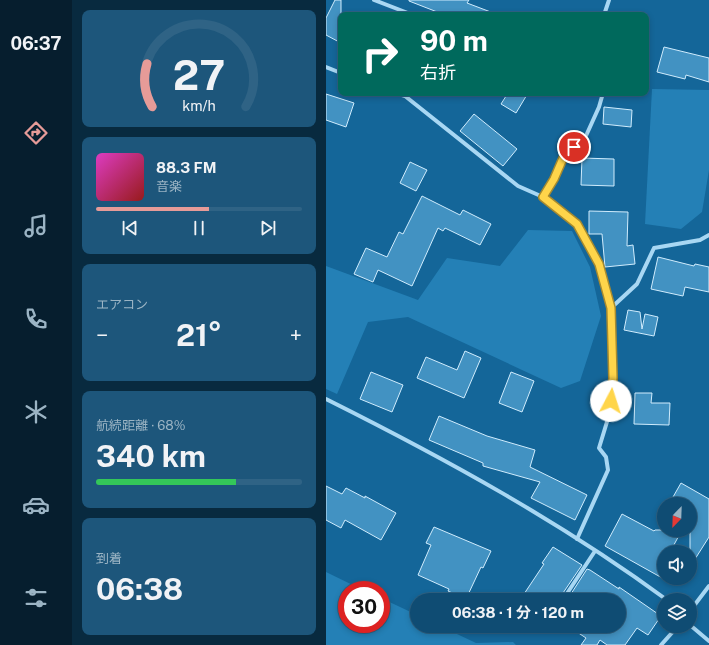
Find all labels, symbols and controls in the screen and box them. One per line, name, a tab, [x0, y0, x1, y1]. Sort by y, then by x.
text: 90 m	[420, 24, 488, 57]
icon: right	[354, 28, 406, 80]
text: 06:37	[10, 33, 62, 54]
text: 27	[173, 49, 225, 98]
text: 右折	[420, 62, 456, 83]
text: km/h	[182, 96, 216, 113]
icon: directions	[22, 119, 50, 147]
pin	[557, 130, 591, 164]
icon: arrive	[563, 136, 585, 158]
text: 88.3 FM	[156, 159, 216, 176]
text: 音楽	[156, 179, 182, 194]
icon: music	[22, 212, 50, 240]
icon: previous	[119, 217, 141, 239]
icon: pause	[188, 217, 210, 239]
icon: next	[257, 217, 279, 239]
text: エアコン	[96, 297, 148, 312]
icon: phone	[22, 305, 50, 333]
text: 21°	[176, 317, 222, 353]
text: −	[96, 322, 108, 348]
text: +	[290, 322, 302, 348]
position arrow	[590, 380, 632, 422]
icon: climate	[22, 398, 50, 426]
text: 航続距離 · 68%	[96, 418, 185, 433]
text: 340 km	[96, 438, 206, 474]
icon: car	[22, 491, 50, 519]
north arrow	[657, 497, 697, 537]
map controls	[657, 497, 697, 633]
button: sound	[657, 545, 697, 585]
text: 到着	[96, 551, 122, 566]
text: 06:38	[96, 571, 183, 607]
speed limit sign: 30	[338, 581, 390, 633]
icon: filters	[22, 584, 50, 612]
button: layers	[657, 593, 697, 633]
text: 06:38 · 1 分 · 120 m	[452, 604, 584, 621]

